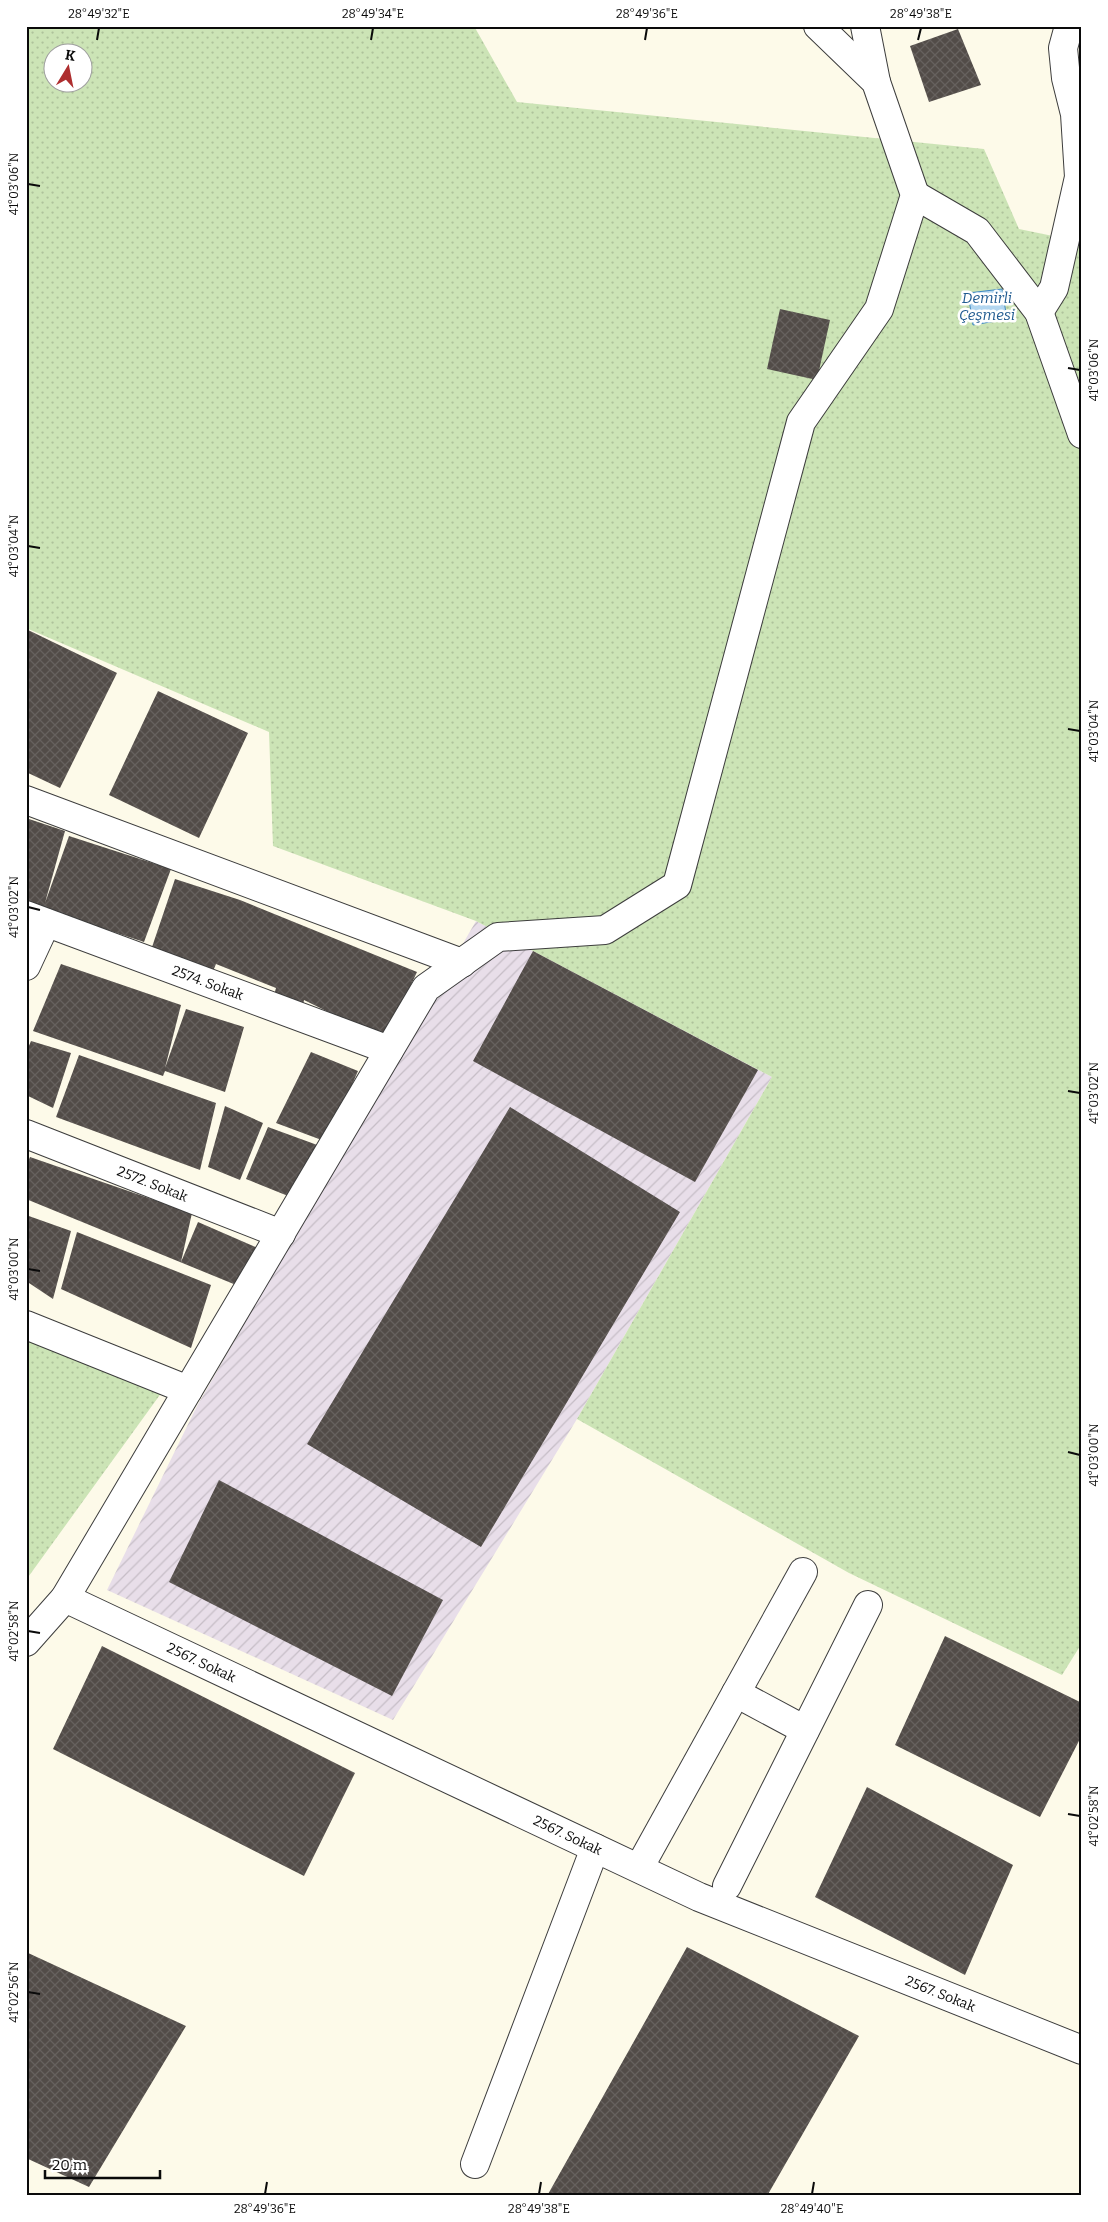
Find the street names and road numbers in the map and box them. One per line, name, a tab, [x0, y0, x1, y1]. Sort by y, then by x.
street label: 2574. Sokak	[170, 962, 246, 1004]
street label: 2572. Sokak	[115, 1162, 190, 1205]
street label: 2567. Sokak	[164, 1639, 239, 1686]
street label: 2567. Sokak	[531, 1812, 605, 1859]
street label: 2567. Sokak	[903, 1972, 978, 2015]

